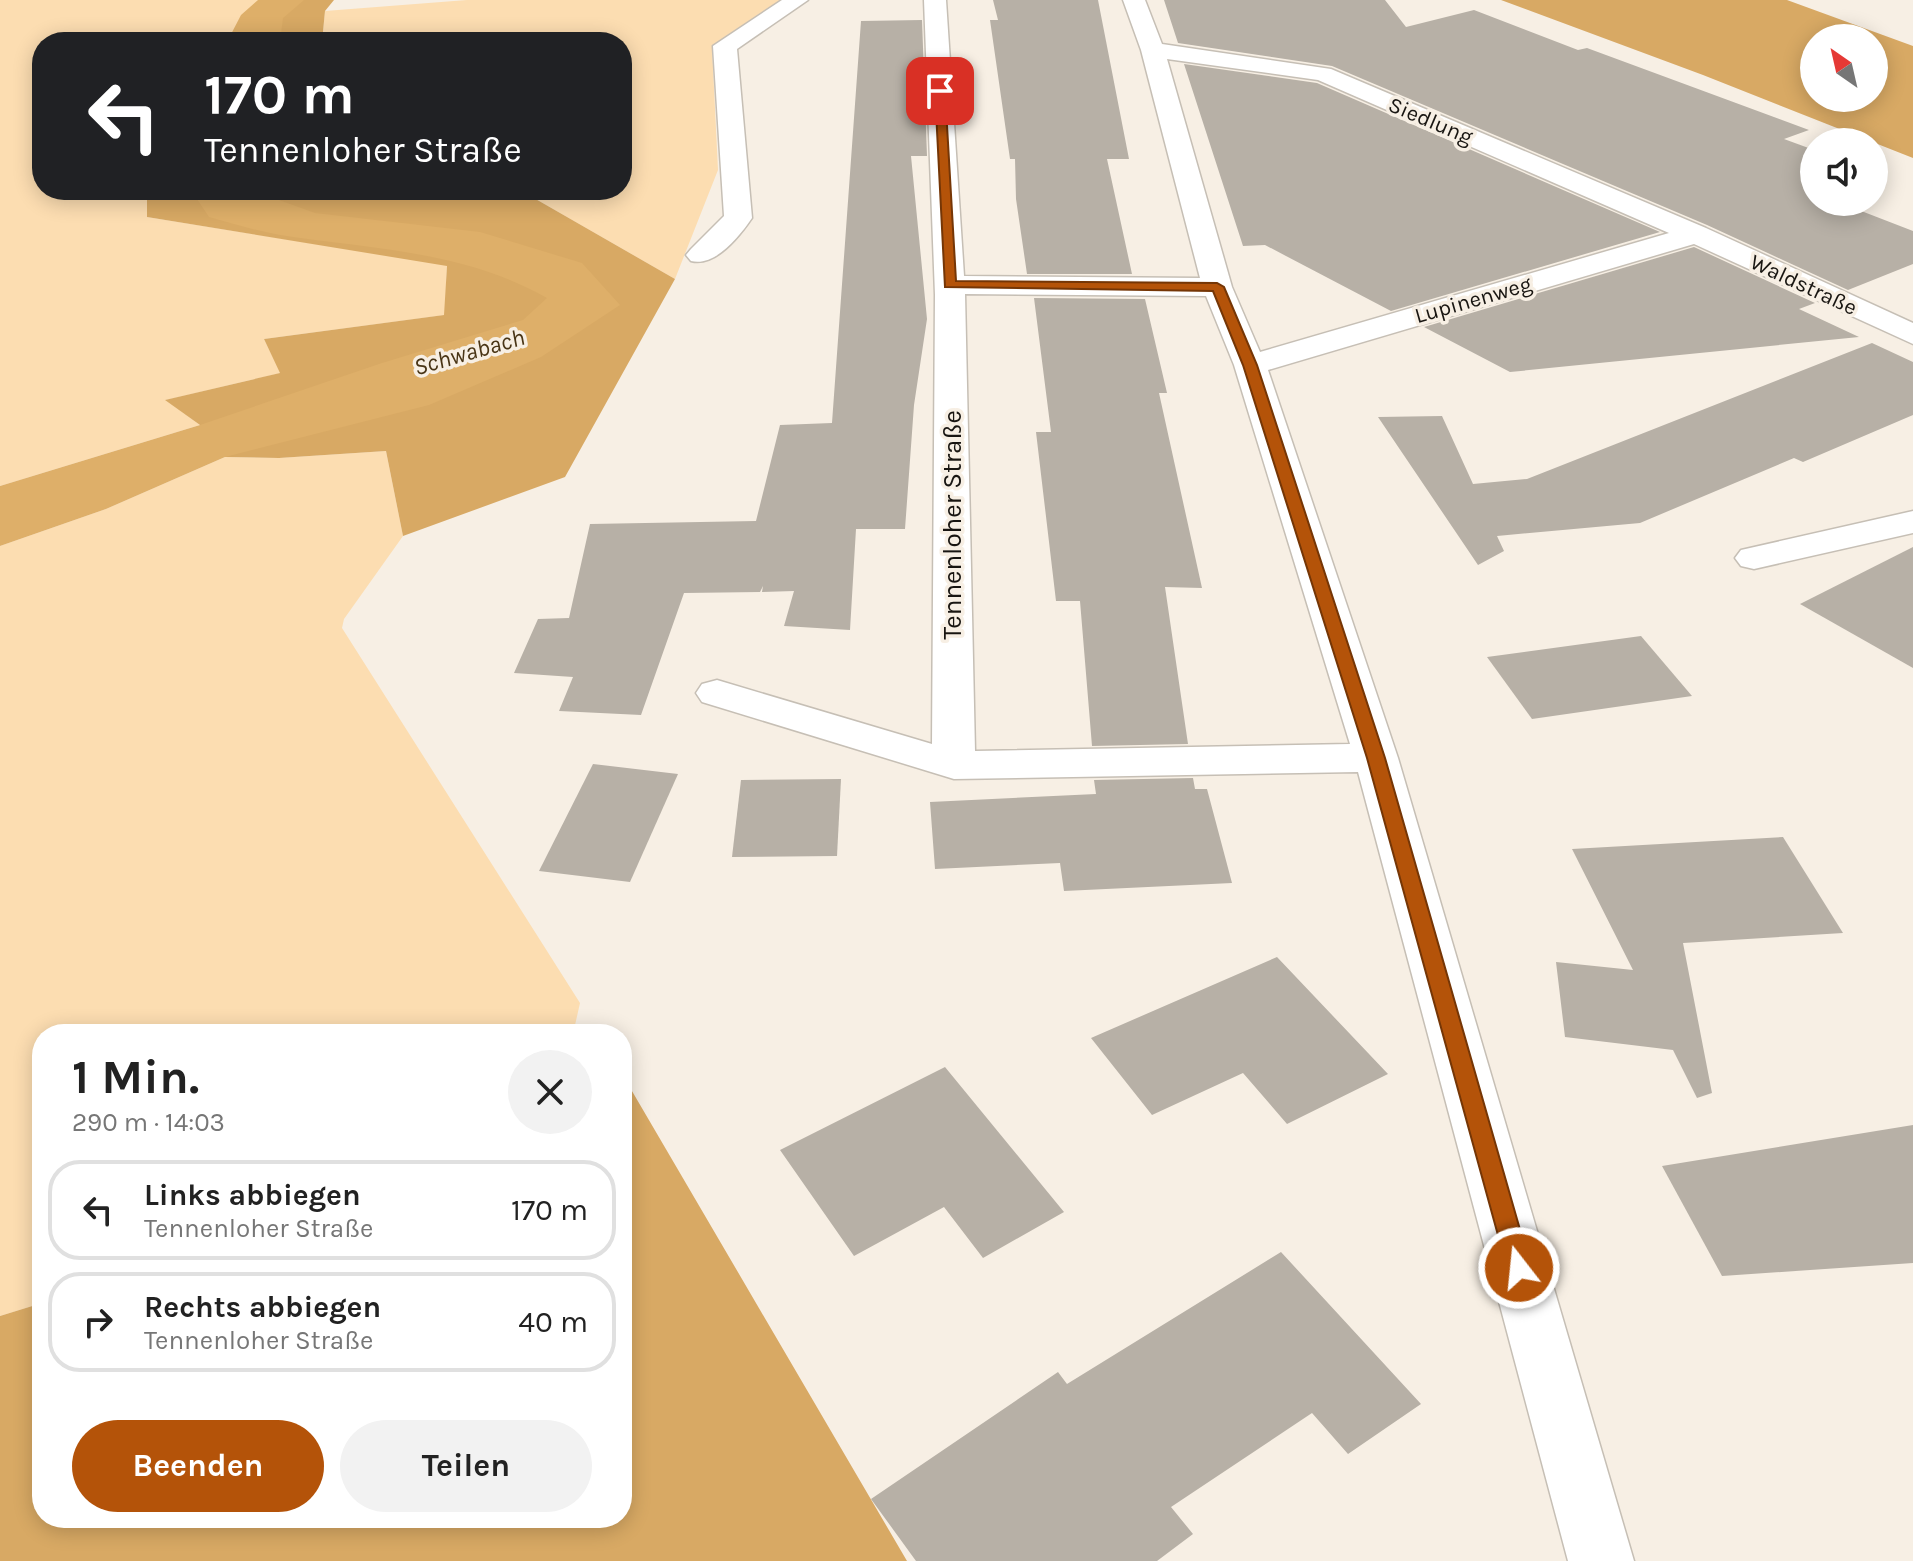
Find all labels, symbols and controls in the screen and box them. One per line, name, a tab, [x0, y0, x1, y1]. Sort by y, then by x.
north arrow	[1800, 24, 1888, 112]
map controls	[1800, 24, 1888, 216]
pin	[906, 57, 974, 125]
text: 170 m	[204, 62, 355, 127]
icon: left	[72, 64, 176, 168]
icon: arrive	[918, 69, 962, 113]
street label: Siedlung	[1384, 91, 1477, 151]
button: sound	[1800, 128, 1888, 216]
text: Tennenloher Straße	[204, 129, 522, 171]
street label: Waldstraße	[1746, 249, 1861, 321]
street label: Lupinenweg	[1412, 271, 1535, 329]
water label: Schwabach	[410, 323, 528, 381]
street label: Tennenloher Straße	[937, 410, 968, 640]
text: 1 Min.	[72, 1049, 199, 1105]
button: close	[508, 1050, 592, 1134]
text: 290 m · 14:03	[72, 1107, 225, 1138]
text: Links abbiegen	[144, 1177, 361, 1213]
icon: left	[76, 1188, 120, 1232]
text: 170 m	[511, 1192, 588, 1228]
text: Tennenloher Straße	[144, 1213, 373, 1244]
position arrow	[1477, 1226, 1561, 1310]
text: Rechts abbiegen	[144, 1289, 381, 1325]
icon: right	[76, 1300, 120, 1344]
text: 40 m	[518, 1304, 588, 1340]
text: Tennenloher Straße	[144, 1325, 373, 1356]
button: Beenden	[72, 1420, 324, 1512]
button: Teilen	[340, 1420, 592, 1512]

